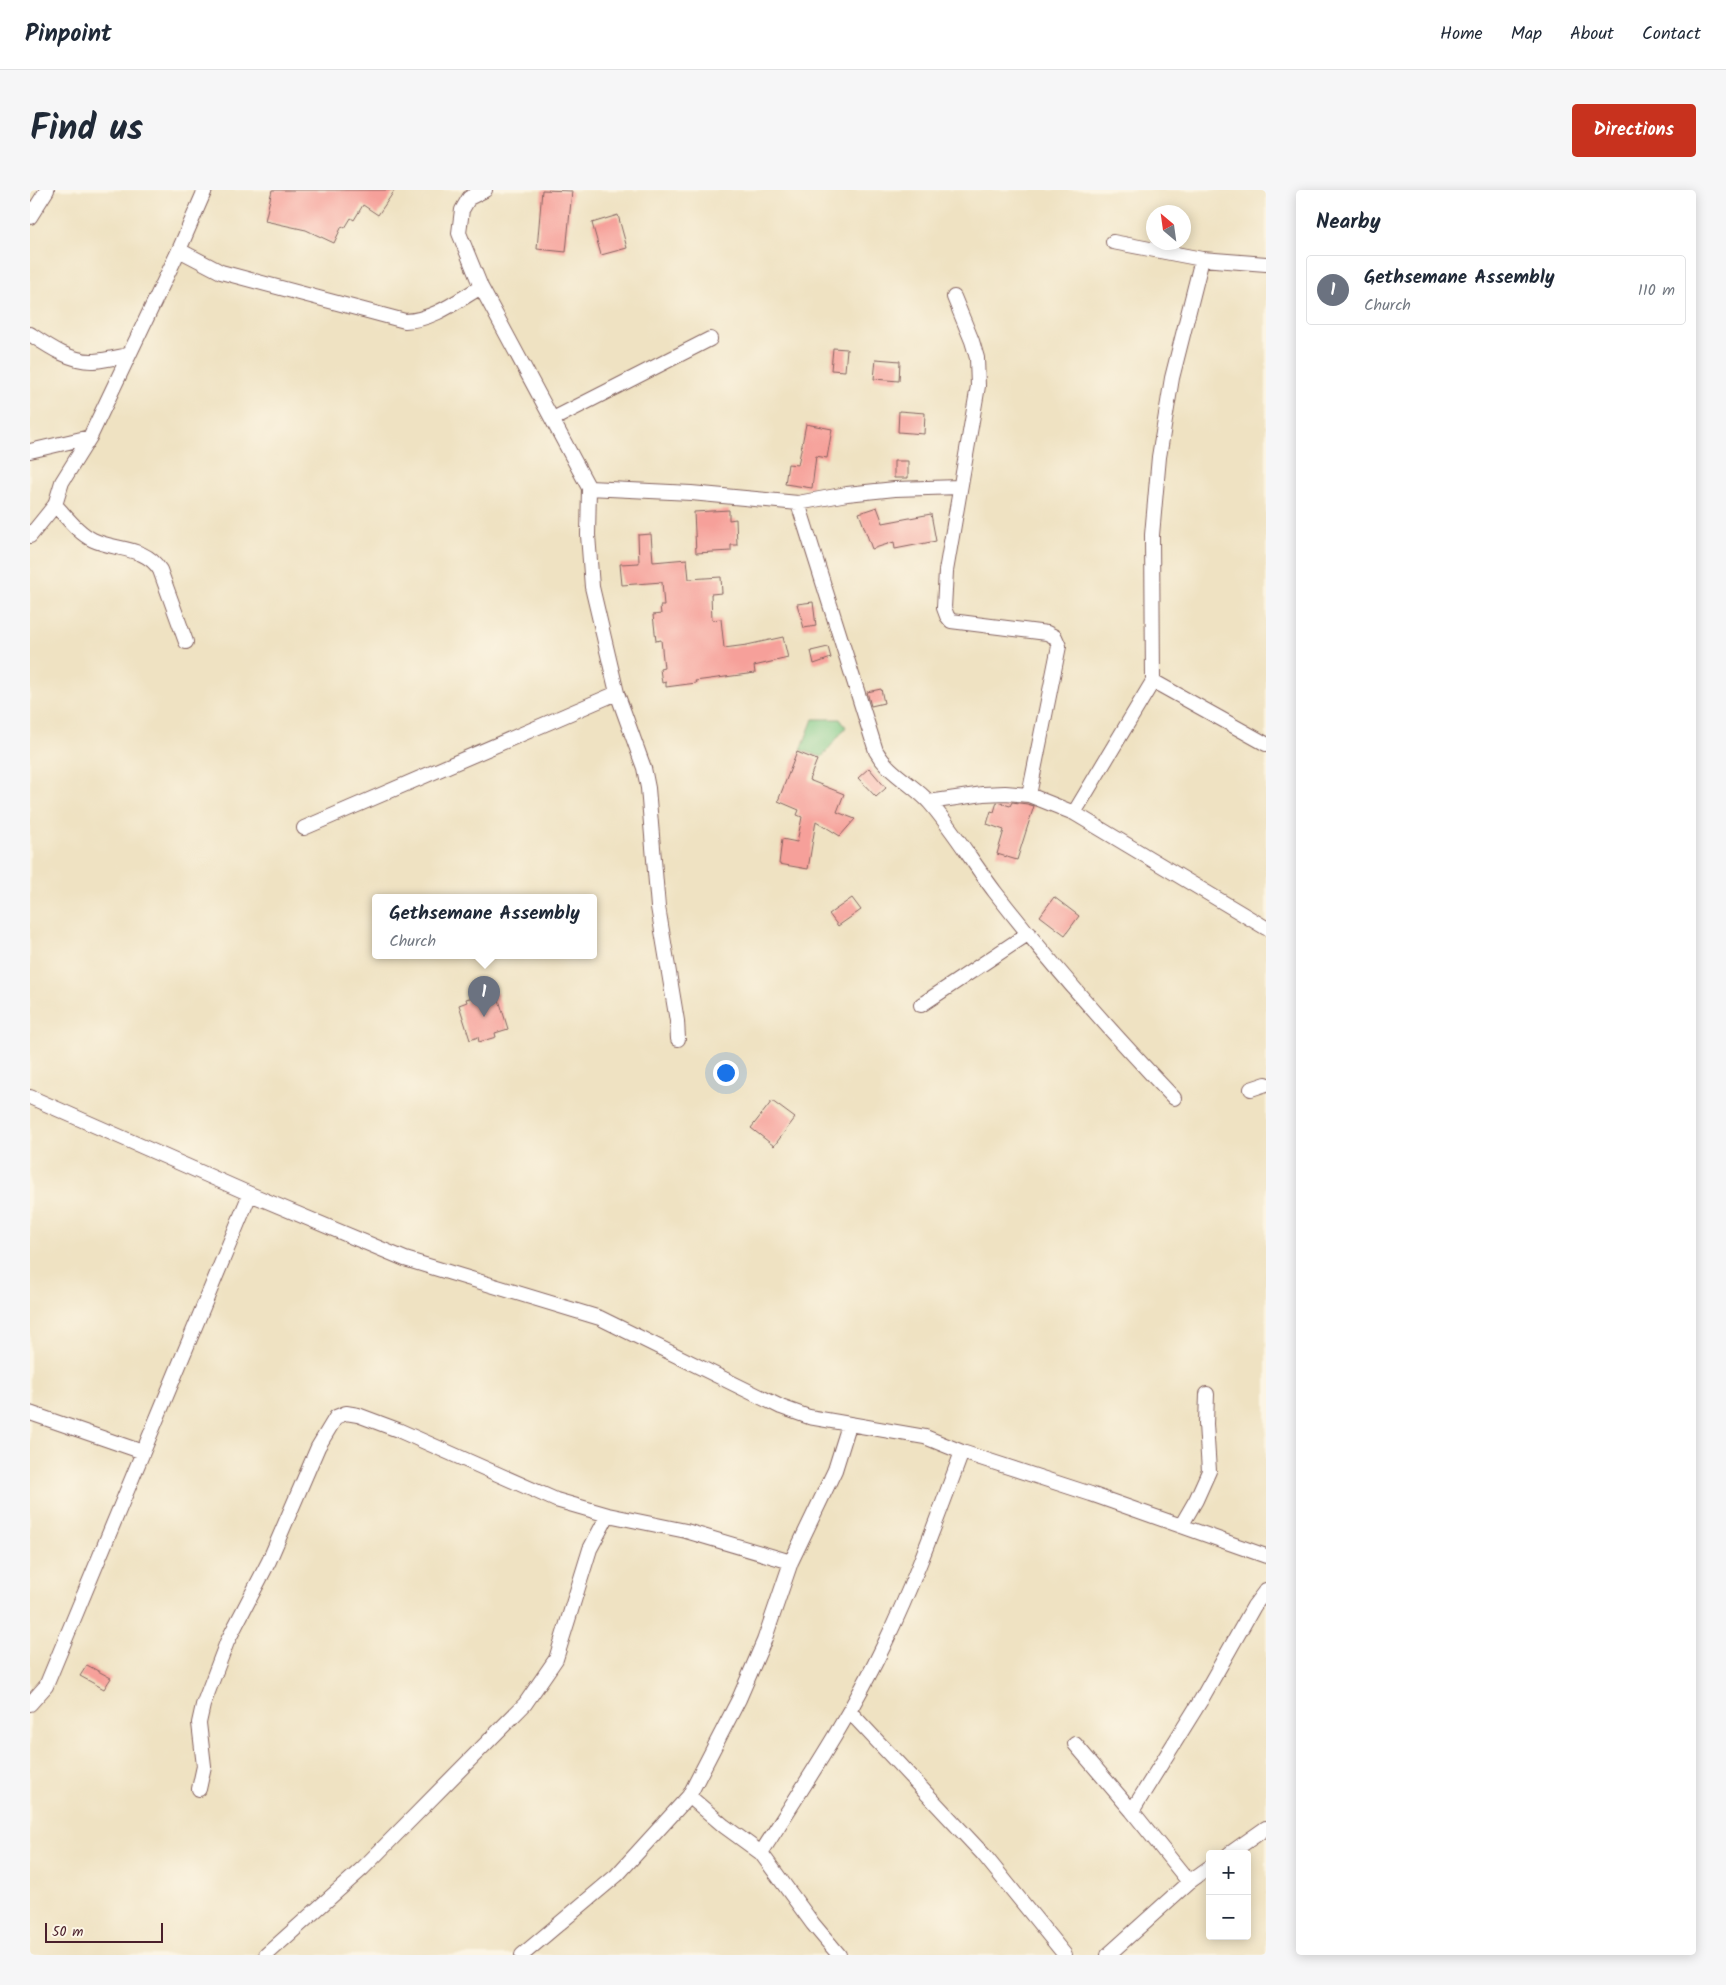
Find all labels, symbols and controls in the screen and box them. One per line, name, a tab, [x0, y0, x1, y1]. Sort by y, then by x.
text: Pinpoint	[25, 15, 112, 54]
text: Home	[1440, 20, 1483, 49]
text: Map	[1511, 20, 1542, 49]
text: About	[1570, 20, 1614, 49]
text: Contact	[1642, 20, 1701, 49]
text: Find us	[30, 102, 143, 158]
button: Directions	[1572, 104, 1696, 157]
north arrow	[1146, 205, 1191, 250]
text: Nearby	[1316, 206, 1381, 239]
text: Gethsemane Assembly	[1364, 263, 1555, 293]
text: 1	[1331, 278, 1335, 303]
text: 110 m	[1638, 278, 1675, 303]
text: Church	[1364, 293, 1411, 318]
popup	[372, 894, 597, 959]
text: Gethsemane Assembly	[389, 899, 580, 929]
text: Church	[389, 929, 436, 954]
pin: 1	[468, 976, 500, 1017]
your location	[713, 1060, 739, 1086]
map controls	[1206, 1850, 1251, 1940]
button: +	[1206, 1850, 1251, 1895]
button: −	[1206, 1895, 1251, 1940]
scale bar	[45, 1920, 162, 1943]
text: 50 m	[52, 1921, 83, 1943]

